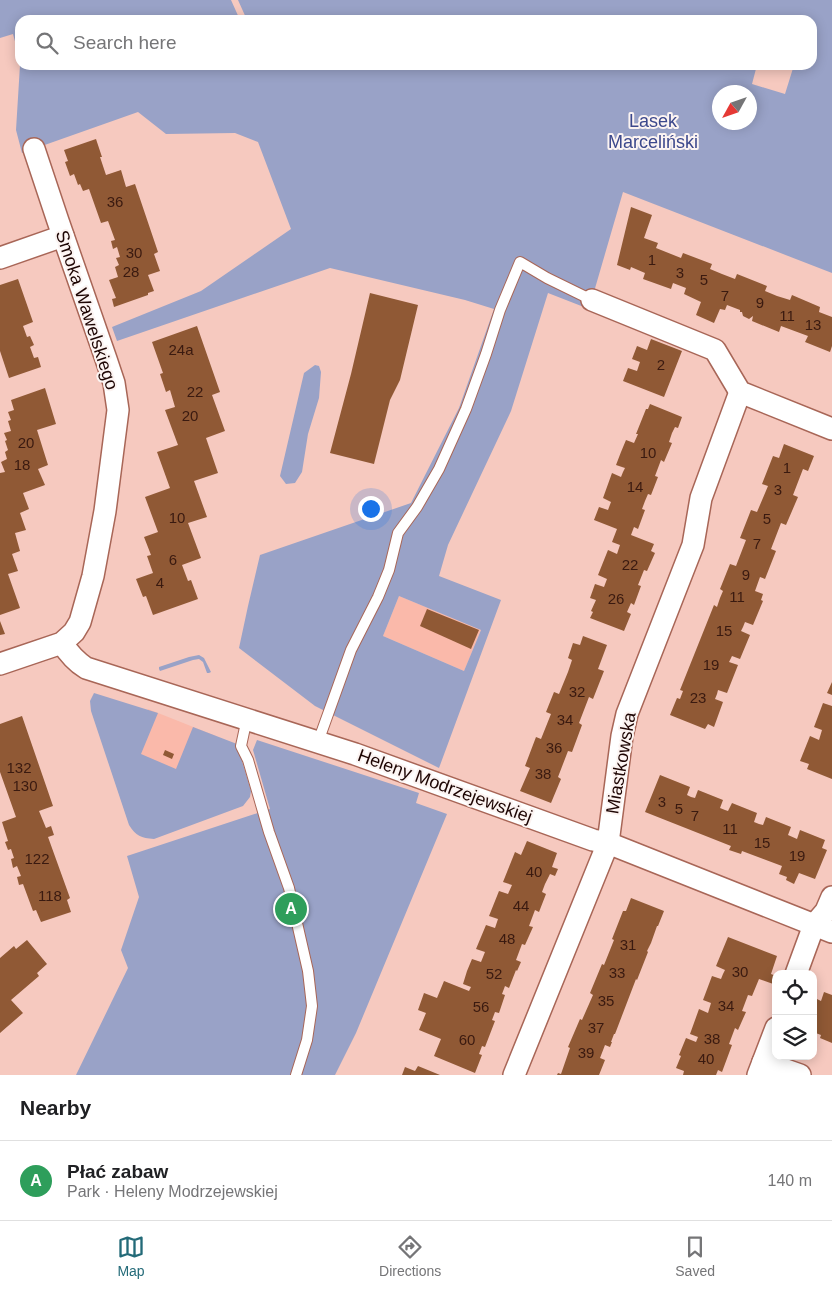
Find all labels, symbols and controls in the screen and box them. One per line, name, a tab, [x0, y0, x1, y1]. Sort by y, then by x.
search box	[15, 15, 817, 70]
icon: search	[33, 29, 61, 57]
text: Search here	[73, 32, 177, 53]
north arrow	[712, 85, 757, 130]
park label: Lasek Marceliński	[608, 111, 698, 152]
house number: 36	[107, 193, 123, 210]
street label: Smoka Wawelskiego	[52, 228, 122, 392]
house number: 30	[126, 244, 142, 261]
house number: 1	[648, 251, 656, 268]
house number: 28	[123, 263, 139, 280]
house number: 3	[676, 264, 684, 281]
house number: 5	[700, 271, 708, 288]
house number: 7	[721, 287, 729, 304]
house number: 9	[756, 294, 764, 311]
house number: 11	[779, 307, 795, 324]
house number: 13	[805, 316, 821, 333]
house number: 24a	[168, 341, 194, 358]
house number: 2	[657, 356, 665, 373]
house number: 22	[187, 383, 203, 400]
house number: 20	[182, 407, 198, 424]
house number: 20	[18, 434, 34, 451]
house number: 10	[640, 444, 656, 461]
house number: 18	[14, 456, 30, 473]
house number: 1	[783, 459, 791, 476]
house number: 14	[627, 478, 643, 495]
house number: 3	[774, 481, 782, 498]
your location	[358, 496, 384, 522]
house number: 10	[169, 509, 185, 526]
house number: 5	[763, 510, 771, 527]
house number: 7	[753, 535, 761, 552]
house number: 6	[169, 551, 177, 568]
house number: 22	[622, 556, 638, 573]
house number: 9	[742, 566, 750, 583]
house number: 4	[156, 574, 164, 591]
house number: 11	[729, 588, 745, 605]
house number: 26	[608, 590, 624, 607]
house number: 15	[716, 622, 732, 639]
house number: 19	[703, 656, 719, 673]
house number: 32	[569, 683, 585, 700]
house number: 23	[690, 689, 706, 706]
street label: Miastkowska	[602, 710, 640, 815]
house number: 34	[557, 711, 573, 728]
house number: 36	[546, 739, 562, 756]
street label: Heleny Modrzejewskiej	[355, 745, 535, 827]
house number: 132	[6, 759, 32, 776]
house number: 38	[535, 765, 551, 782]
house number: 130	[12, 777, 38, 794]
house number: 3	[658, 793, 666, 810]
house number: 5	[675, 800, 683, 817]
house number: 7	[691, 807, 699, 824]
house number: 11	[722, 820, 738, 837]
house number: 15	[754, 834, 770, 851]
house number: 19	[789, 847, 805, 864]
house number: 122	[24, 850, 50, 867]
house number: 40	[526, 863, 542, 880]
house number: 118	[38, 887, 62, 904]
pin: A	[275, 890, 307, 928]
house number: 44	[513, 897, 529, 914]
house number: 48	[499, 930, 515, 947]
house number: 31	[620, 936, 636, 953]
house number: 30	[732, 963, 748, 980]
house number: 33	[609, 964, 625, 981]
house number: 52	[486, 965, 502, 982]
map controls	[772, 970, 817, 1060]
button: locate	[772, 970, 817, 1015]
house number: 35	[598, 992, 614, 1009]
house number: 34	[718, 997, 734, 1014]
house number: 56	[473, 998, 489, 1015]
button: layers	[772, 1015, 817, 1060]
house number: 37	[588, 1019, 604, 1036]
house number: 38	[704, 1030, 720, 1047]
house number: 60	[459, 1031, 475, 1048]
house number: 39	[578, 1044, 594, 1061]
house number: 40	[698, 1050, 714, 1067]
text: Nearby	[20, 1096, 91, 1119]
text: Płać zabaw	[67, 1161, 168, 1182]
text: A	[30, 1172, 42, 1189]
text: 140 m	[768, 1172, 812, 1189]
text: Park · Heleny Modrzejewskiej	[67, 1183, 278, 1200]
tab: Map	[117, 1233, 145, 1279]
tab: Directions	[379, 1233, 441, 1279]
tab: Saved	[675, 1233, 715, 1279]

